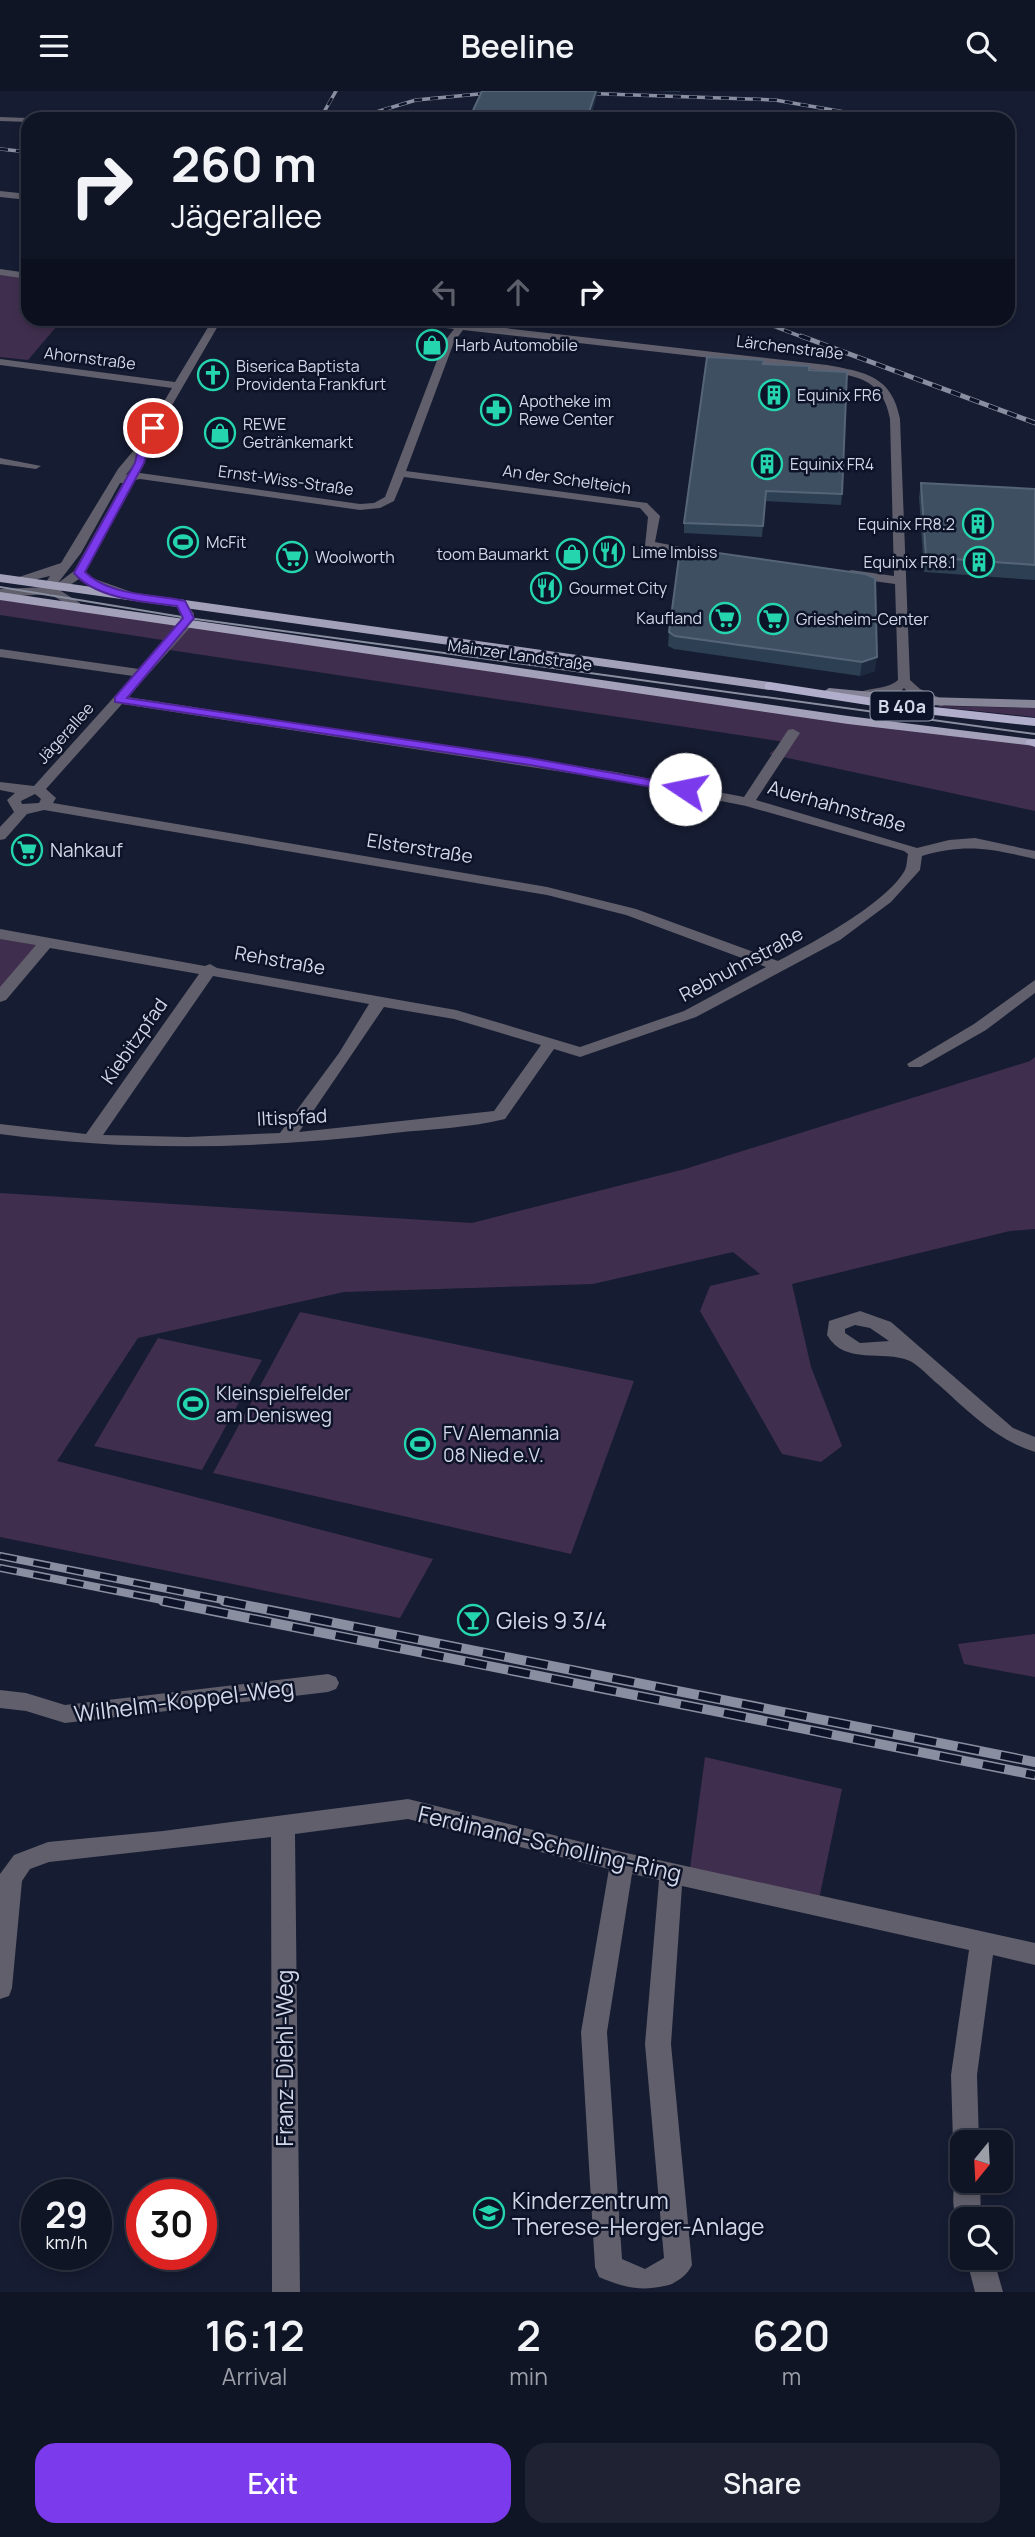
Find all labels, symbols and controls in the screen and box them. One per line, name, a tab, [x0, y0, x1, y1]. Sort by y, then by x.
text: Beeline	[461, 24, 574, 68]
icon: menu	[35, 27, 73, 65]
icon: search	[962, 27, 1000, 65]
text: 260 m	[171, 130, 317, 197]
icon: right	[56, 140, 147, 231]
text: Jägerallee	[171, 194, 322, 238]
icon: left	[426, 273, 464, 311]
icon: ahead	[499, 273, 537, 311]
icon: right	[572, 273, 610, 311]
shop icon: Harb Automobile	[415, 328, 449, 362]
street label: Lärchenstraße	[735, 330, 845, 364]
place label: Harb Automobile	[455, 334, 578, 356]
street label: Ahornstraße	[43, 341, 137, 375]
place label: Biserica Baptista Providenta Frankfurt	[236, 355, 386, 395]
church icon: Biserica Baptista Providenta Frankfurt	[196, 358, 230, 392]
building icon: Equinix FR6	[757, 378, 791, 412]
place label: Equinix FR6	[797, 384, 882, 406]
place label: Apotheke im Rewe Center	[519, 390, 614, 430]
pharmacy icon: Apotheke im Rewe Center	[479, 393, 513, 427]
pin	[123, 398, 183, 458]
icon: arrive	[134, 409, 172, 447]
place label: REWE Getränkemarkt	[243, 413, 353, 453]
shop icon: REWE Getränkemarkt	[203, 416, 237, 450]
building icon: Equinix FR4	[750, 447, 784, 481]
place label: Equinix FR4	[790, 453, 874, 475]
street label: An der Schelteich	[501, 459, 633, 499]
street label: Ernst-Wiss-Straße	[217, 460, 355, 500]
building icon: Equinix FR8.2	[961, 507, 995, 541]
place label: Equinix FR8.2	[858, 513, 955, 535]
sports icon: McFit	[166, 525, 200, 559]
place label: McFit	[206, 531, 247, 553]
restaurant icon: Lime Imbiss	[592, 535, 626, 569]
shop icon: toom Baumarkt	[555, 537, 589, 571]
supermarket icon: Woolworth	[275, 540, 309, 574]
place label: Lime Imbiss	[632, 541, 717, 563]
place label: toom Baumarkt	[436, 543, 549, 565]
building icon: Equinix FR8.1	[962, 545, 996, 579]
place label: Woolworth	[315, 546, 395, 568]
place label: Equinix FR8.1	[863, 551, 956, 573]
restaurant icon: Gourmet City	[529, 571, 563, 605]
place label: Gourmet City	[569, 577, 668, 599]
supermarket icon: Kaufland	[708, 601, 742, 635]
supermarket icon: Griesheim-Center	[756, 602, 790, 636]
place label: Kaufland	[636, 607, 702, 629]
place label: Griesheim-Center	[796, 608, 929, 630]
street label: Mainzer Landstraße	[446, 634, 594, 676]
road number: B 40a	[870, 691, 934, 721]
street label: Jägerallee	[32, 698, 98, 768]
position arrow	[648, 752, 722, 826]
street label: Auerhahnstraße	[765, 774, 909, 838]
street label: Elsterstraße	[365, 827, 475, 869]
supermarket icon: Nahkauf	[10, 833, 44, 867]
place label: Nahkauf	[50, 837, 123, 863]
street label: Rebhuhnstraße	[675, 920, 807, 1008]
street label: Rehstraße	[233, 939, 327, 981]
street label: Kiebitzpfad	[95, 993, 173, 1089]
street label: Iltispfad	[256, 1102, 328, 1132]
place label: Kleinspielfelder am Denisweg	[216, 1380, 351, 1428]
sports icon: Kleinspielfelder am Denisweg	[176, 1387, 210, 1421]
place label: FV Alemannia 08 Nied e.V.	[443, 1420, 559, 1468]
sports icon: FV Alemannia 08 Nied e.V.	[403, 1427, 437, 1461]
bar icon: Gleis 9 3/4	[456, 1603, 490, 1637]
place label: Gleis 9 3/4	[496, 1604, 607, 1636]
street label: Wilhelm-Koppel-Weg	[72, 1671, 296, 1729]
street label: Ferdinand-Scholling-Ring	[415, 1797, 685, 1889]
street label: Franz-Diehl-Weg	[268, 1970, 300, 2146]
north arrow	[950, 2130, 1013, 2193]
map controls	[950, 2130, 1013, 2270]
speed limit sign: 30	[126, 2179, 217, 2270]
place label: Kinderzentrum Therese-Herger-Anlage	[512, 2184, 765, 2242]
text: 29	[45, 2191, 88, 2239]
school or university icon: Kinderzentrum Therese-Herger-Anlage	[472, 2196, 506, 2230]
button: search	[950, 2207, 1013, 2270]
text: km/h	[46, 2230, 87, 2254]
text: 16:12	[205, 2306, 305, 2364]
text: 2	[516, 2306, 541, 2364]
text: 620	[753, 2306, 830, 2364]
text: Arrival	[222, 2360, 288, 2392]
text: min	[509, 2360, 548, 2392]
text: m	[782, 2360, 801, 2392]
button: Exit	[35, 2443, 511, 2523]
button: Share	[525, 2443, 1000, 2523]

